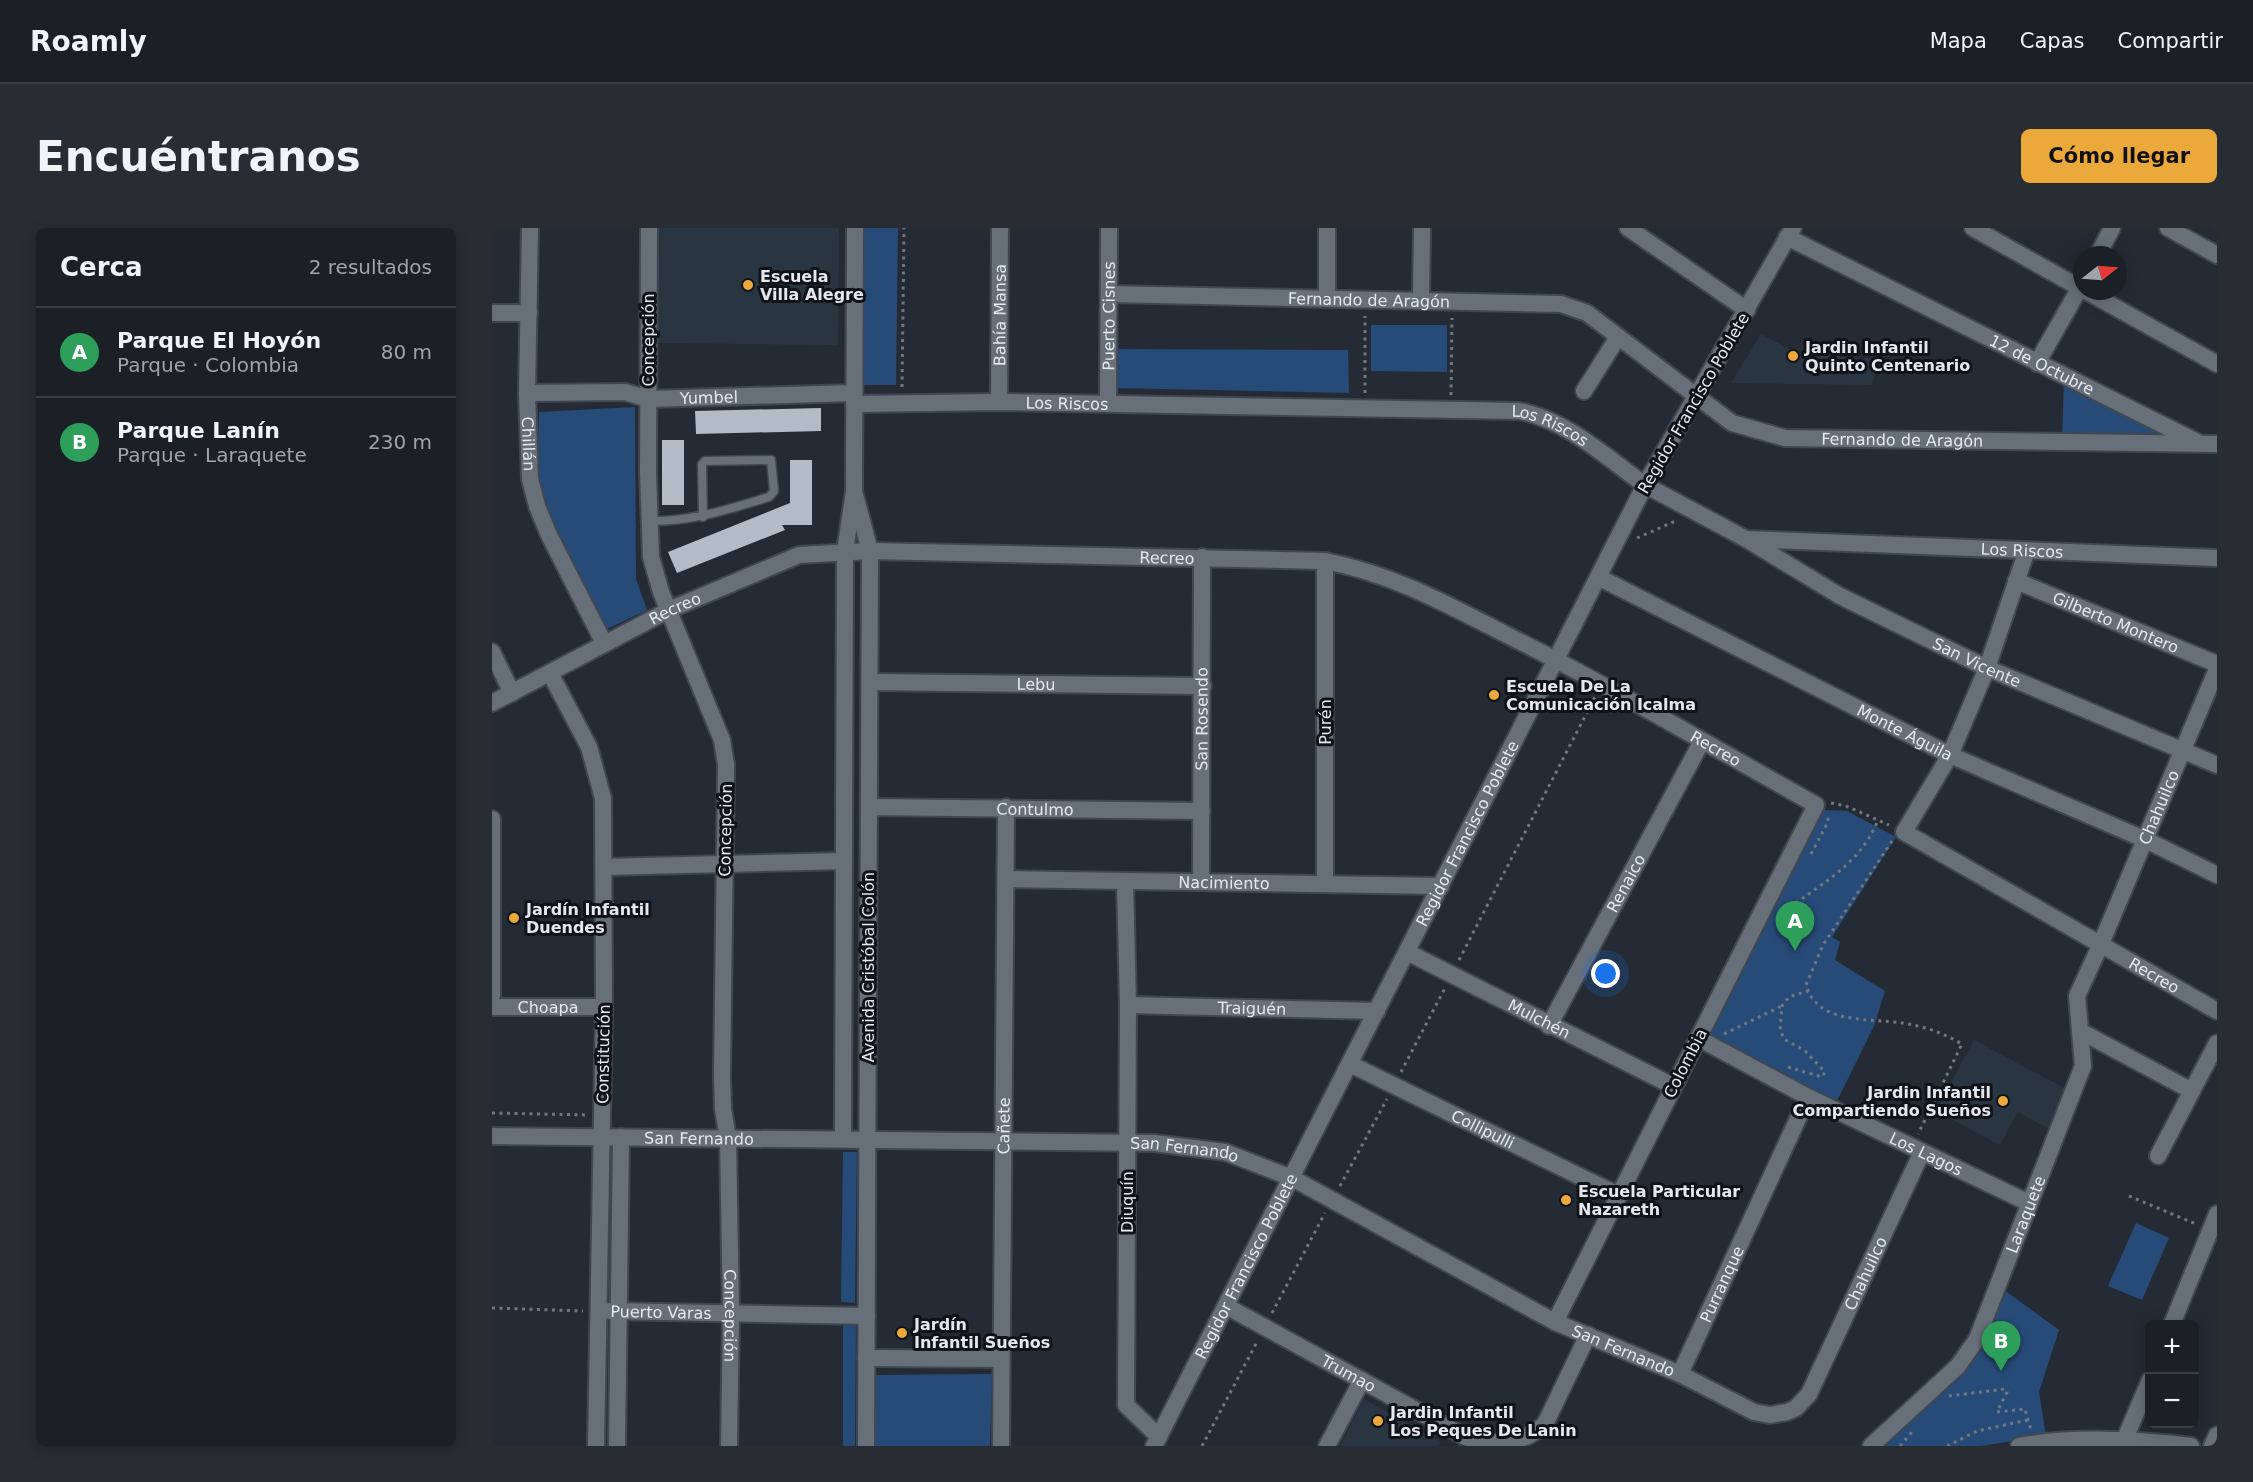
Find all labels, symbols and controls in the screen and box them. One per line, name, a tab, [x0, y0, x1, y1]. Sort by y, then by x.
text: Roamly	[30, 25, 147, 58]
text: Mapa	[1930, 29, 1987, 53]
text: Capas	[2020, 29, 2084, 53]
text: Compartir	[2117, 29, 2223, 53]
button: Cómo llegar	[2021, 129, 2217, 183]
text: Encuéntranos	[36, 132, 361, 181]
north arrow	[2073, 246, 2127, 300]
text: Cerca	[60, 252, 143, 282]
text: 2 resultados	[309, 255, 432, 279]
street label: Puerto Cisnes	[1099, 261, 1119, 371]
street label: Bahía Mansa	[990, 264, 1010, 366]
place label: Escuela Villa Alegre	[760, 267, 864, 304]
marker: Escuela Villa Alegre	[741, 278, 755, 292]
street label: Fernando de Aragón	[1288, 289, 1450, 312]
street label: Concepción	[639, 293, 658, 387]
street label: Regidor Francisco Poblete	[1634, 309, 1753, 497]
text: Parque El Hoyón	[117, 328, 321, 353]
street label: 12 de Octubre	[1986, 331, 2097, 399]
place label: Jardin Infantil Quinto Centenario	[1804, 338, 1970, 375]
text: A	[72, 340, 87, 364]
text: 80 m	[381, 340, 432, 364]
marker: Jardin Infantil Quinto Centenario	[1786, 349, 1800, 363]
text: Parque · Colombia	[117, 353, 299, 377]
street label: Yumbel	[679, 387, 738, 408]
street label: Los Riscos	[1025, 393, 1108, 414]
street label: Los Riscos	[1511, 402, 1592, 450]
street label: Chillán	[518, 416, 539, 472]
text: Parque Lanín	[117, 418, 280, 443]
text: B	[72, 430, 87, 454]
text: 230 m	[368, 430, 432, 454]
street label: Fernando de Aragón	[1821, 430, 1983, 451]
text: Parque · Laraquete	[117, 443, 307, 467]
street label: Los Riscos	[1980, 539, 2064, 562]
street label: Recreo	[1139, 548, 1195, 568]
street label: Gilberto Montero	[2050, 588, 2182, 657]
street label: Recreo	[646, 589, 704, 629]
street label: San Vicente	[1929, 634, 2024, 691]
street label: San Rosendo	[1192, 667, 1212, 771]
street label: Lebu	[1016, 675, 1055, 694]
place label: Escuela De La Comunicación Icalma	[1506, 677, 1696, 714]
marker: Escuela De La Comunicación Icalma	[1487, 688, 1501, 702]
street label: Purén	[1316, 699, 1335, 745]
street label: Monte Águila	[1854, 701, 1956, 765]
street label: Recreo	[1687, 727, 1744, 771]
street label: Regidor Francisco Poblete	[1412, 738, 1523, 930]
street label: Chahuilco	[2135, 767, 2183, 847]
street label: Concepción	[715, 783, 736, 877]
street label: Contulmo	[996, 800, 1074, 819]
street label: Renaico	[1603, 851, 1649, 916]
street label: Avenida Cristóbal Colón	[859, 872, 878, 1062]
street label: Nacimiento	[1178, 873, 1270, 893]
place label: Jardín Infantil Duendes	[525, 900, 650, 937]
pin: A	[1776, 902, 1814, 951]
marker: Jardín Infantil Duendes	[507, 911, 521, 925]
street label: Recreo	[2125, 954, 2183, 997]
your location	[1591, 959, 1620, 988]
street label: Mulchén	[1505, 995, 1573, 1043]
street label: Choapa	[518, 998, 578, 1017]
street label: Traiguén	[1216, 998, 1286, 1019]
street label: Constitución	[593, 1004, 614, 1104]
street label: Colombia	[1660, 1025, 1711, 1101]
place label: Jardin Infantil Compartiendo Sueños	[1792, 1083, 1991, 1120]
marker: Jardin Infantil Compartiendo Sueños	[1996, 1094, 2010, 1108]
street label: Cañete	[994, 1097, 1014, 1155]
street label: Collipulli	[1448, 1106, 1517, 1153]
street label: San Fernando	[644, 1129, 754, 1149]
street label: Los Lagos	[1886, 1129, 1966, 1180]
street label: San Fernando	[1130, 1134, 1242, 1166]
street label: Regidor Francisco Poblete	[1191, 1170, 1302, 1362]
street label: Diuquín	[1118, 1171, 1137, 1233]
street label: Laraquete	[2002, 1173, 2049, 1256]
place label: Escuela Particular Nazareth	[1578, 1182, 1740, 1219]
marker: Escuela Particular Nazareth	[1559, 1193, 1573, 1207]
street label: Chahuilco	[1840, 1234, 1891, 1313]
street label: Purranque	[1696, 1243, 1748, 1326]
street label: Concepción	[720, 1269, 740, 1362]
street label: Puerto Varas	[610, 1302, 712, 1323]
place label: Jardín Infantil Sueños	[913, 1315, 1050, 1352]
map controls	[2145, 1320, 2199, 1428]
button: +	[2145, 1320, 2199, 1374]
street label: San Fernando	[1569, 1321, 1678, 1381]
pin: B	[1982, 1322, 2020, 1371]
marker: Jardín Infantil Sueños	[895, 1326, 909, 1340]
street label: Trumao	[1317, 1351, 1379, 1396]
button: −	[2145, 1374, 2199, 1428]
place label: Jardin Infantil Los Peques De Lanin	[1389, 1403, 1577, 1440]
marker: Jardin Infantil Los Peques De Lanin	[1371, 1414, 1385, 1428]

